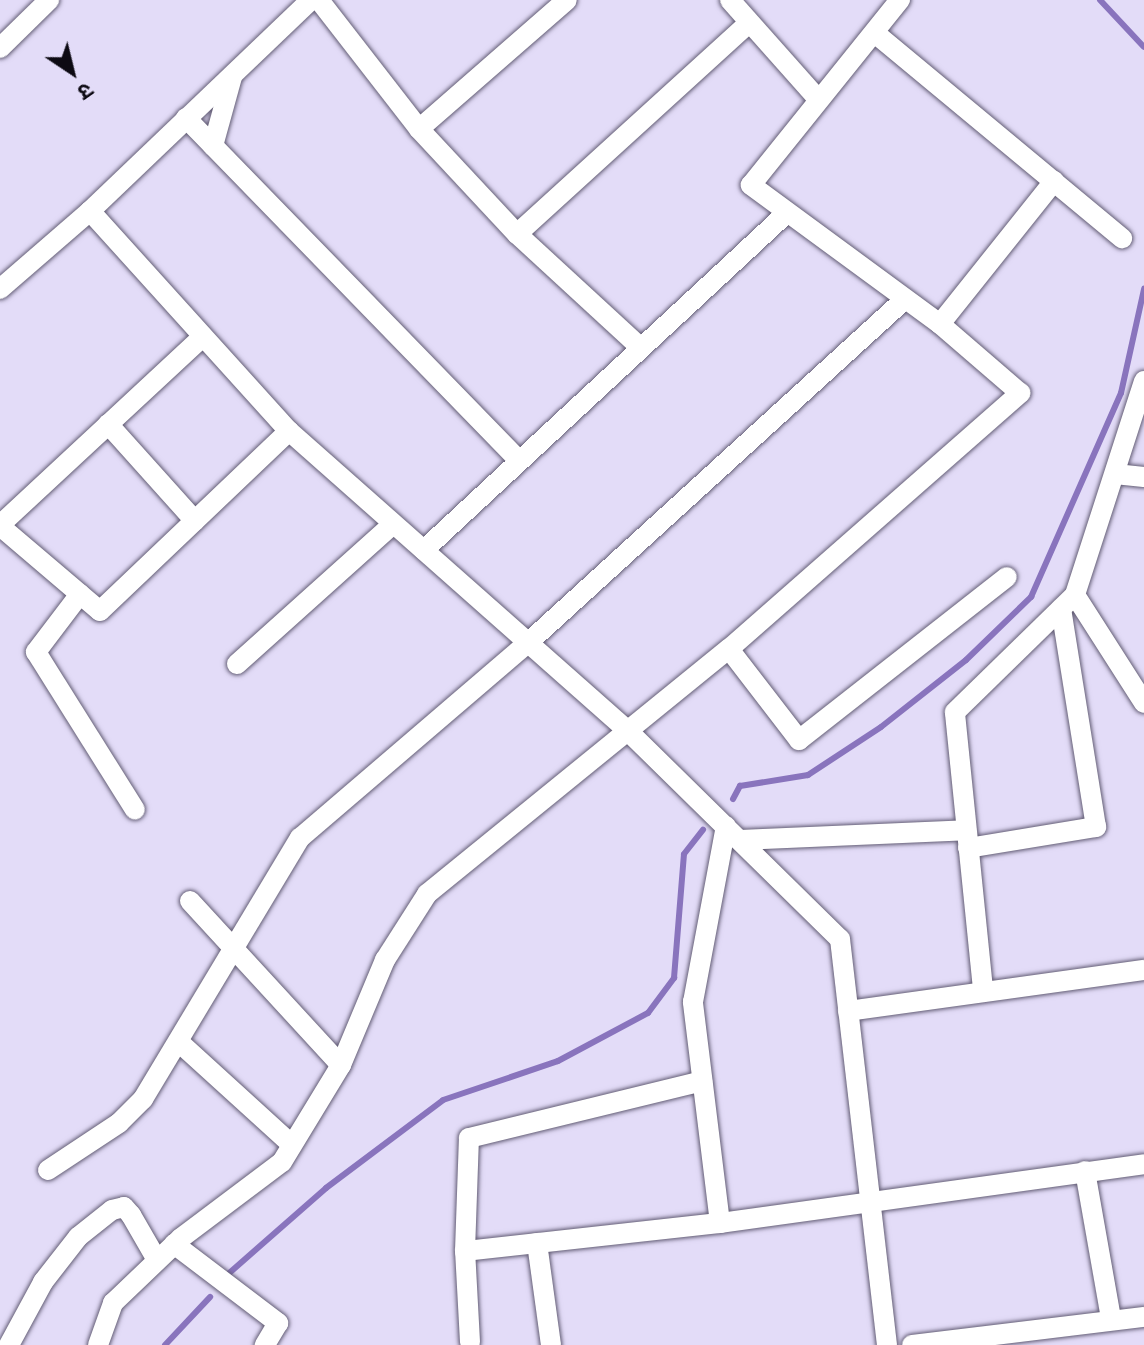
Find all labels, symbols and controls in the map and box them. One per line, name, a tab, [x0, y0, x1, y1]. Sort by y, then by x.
north arrow	[32, 32, 112, 112]
text: उ	[74, 78, 98, 106]

